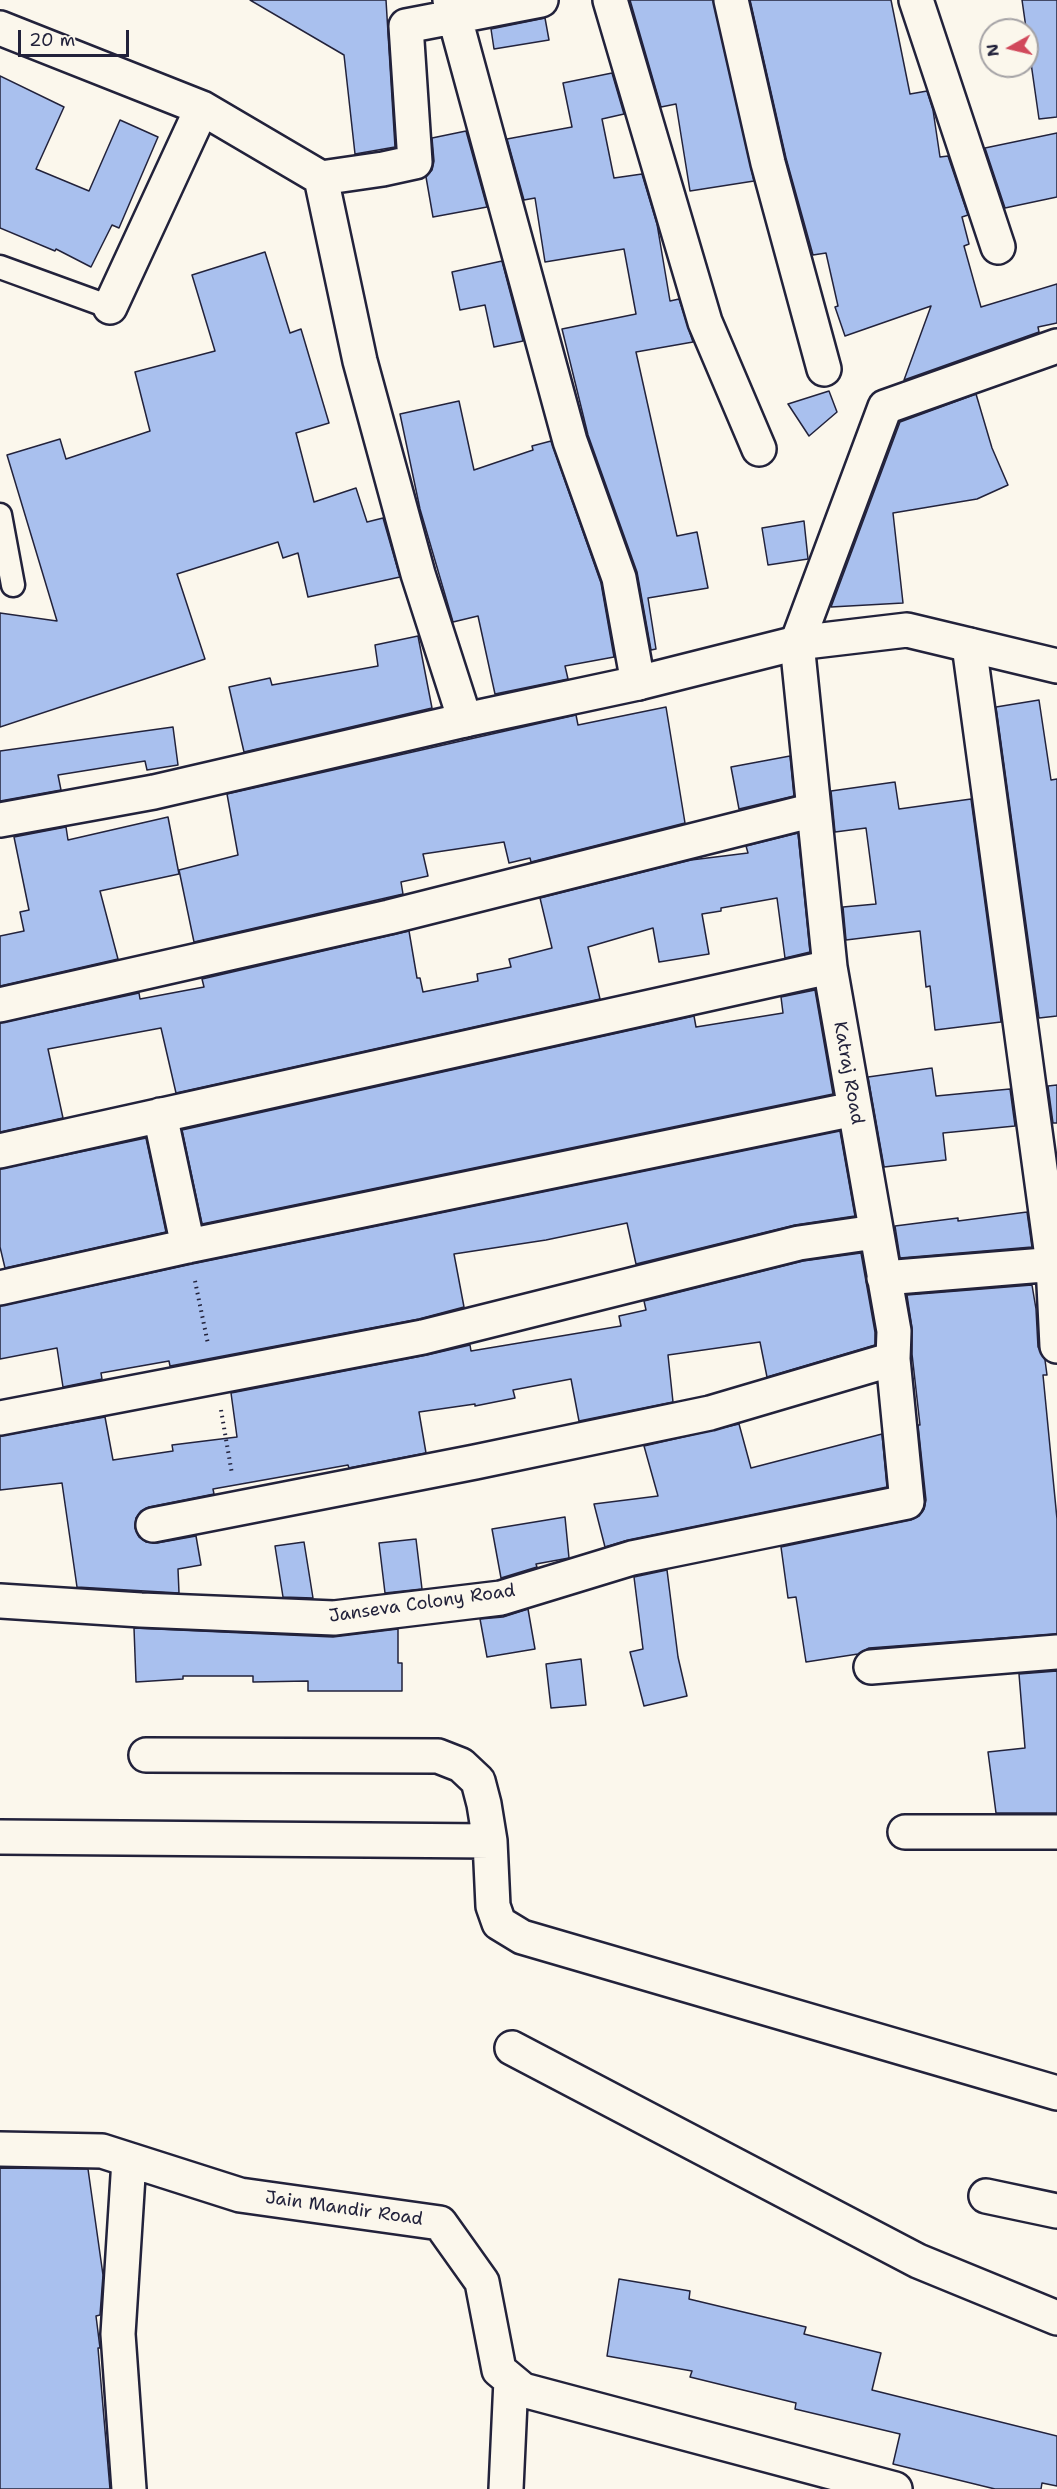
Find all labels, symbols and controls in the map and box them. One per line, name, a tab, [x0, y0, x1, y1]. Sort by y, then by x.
scale bar	[21, 18, 132, 56]
north arrow	[979, 18, 1039, 78]
text: 20 m	[29, 28, 75, 52]
text: N	[981, 43, 1004, 58]
street label: Katraj Road	[828, 1020, 868, 1126]
street label: Janseva Colony Road	[327, 1580, 517, 1628]
street label: Jain Mandir Road	[264, 2187, 424, 2231]

